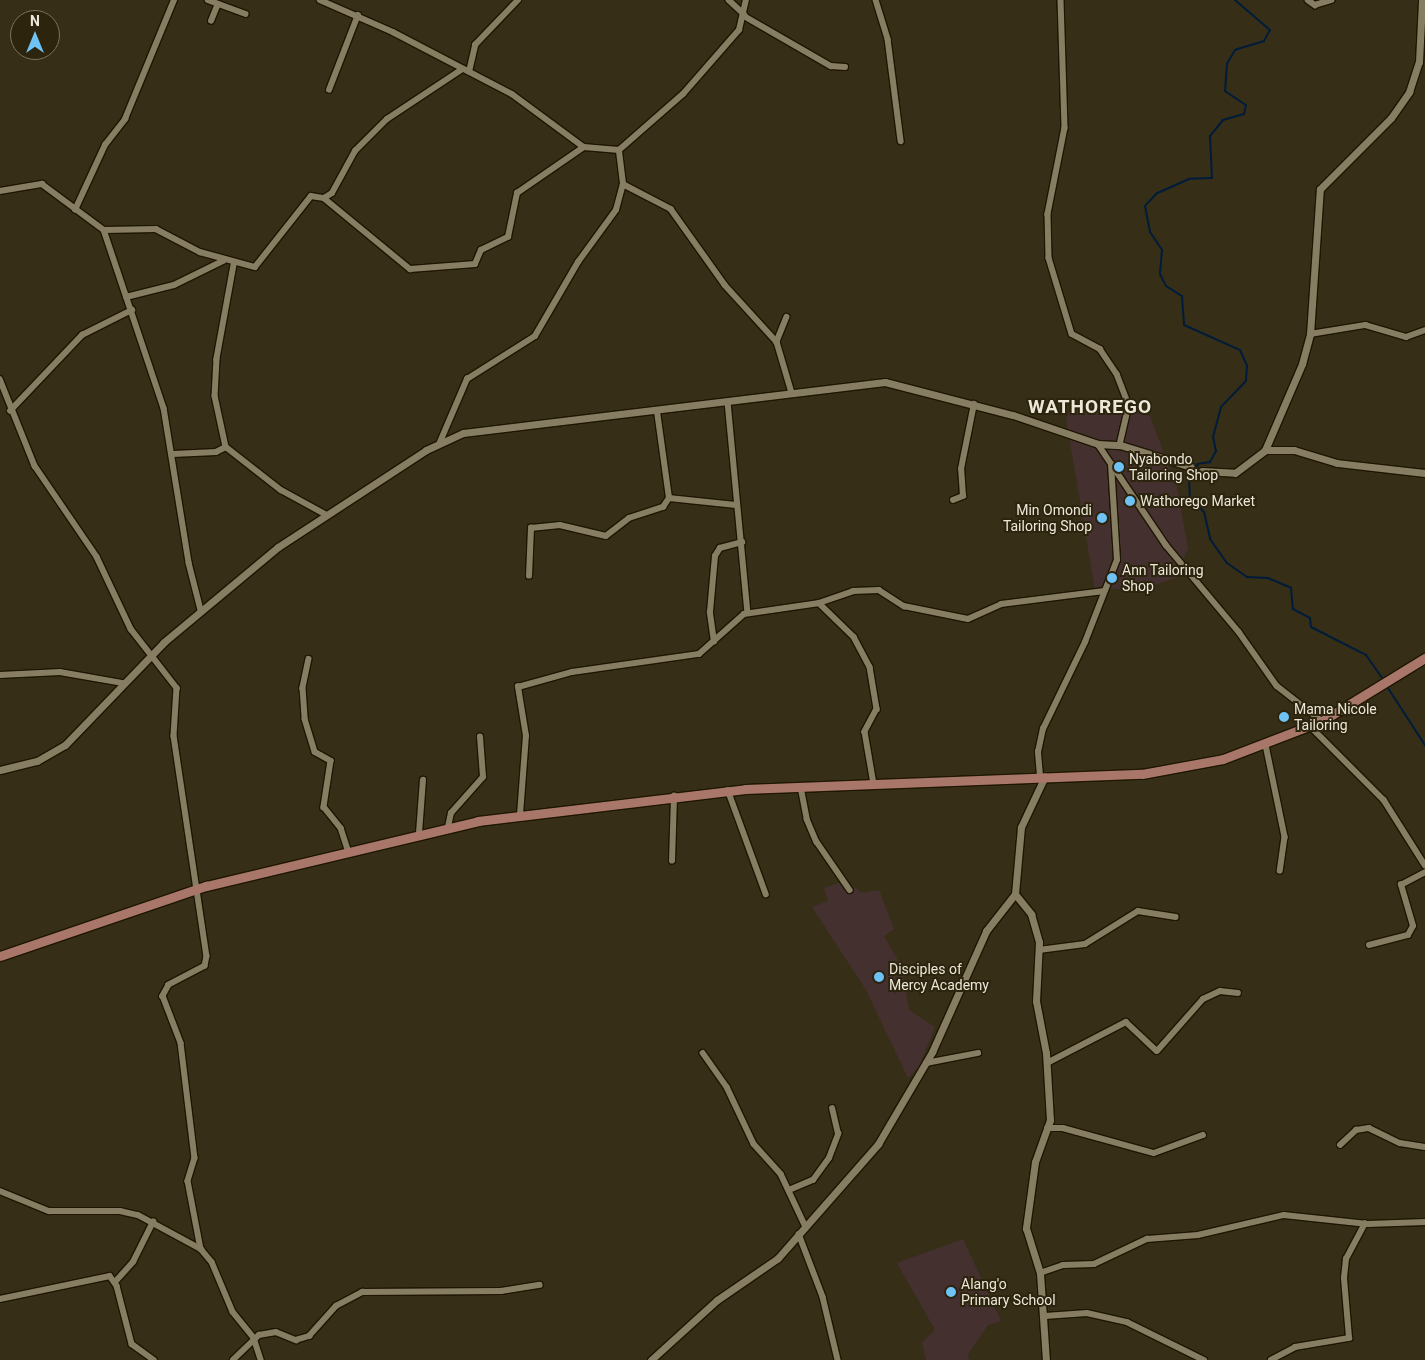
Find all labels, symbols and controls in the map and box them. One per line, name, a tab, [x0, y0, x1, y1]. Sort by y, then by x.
north arrow	[10, 10, 60, 60]
text: N	[30, 13, 40, 29]
district label: WATHOREGO	[1027, 396, 1153, 418]
place label: Nyabondo Tailoring Shop	[1129, 451, 1218, 484]
marker: Nyabondo Tailoring Shop	[1113, 461, 1125, 473]
place label: Wathorego Market	[1140, 493, 1255, 509]
marker: Wathorego Market	[1124, 495, 1136, 507]
place label: Min Omondi Tailoring Shop	[1003, 502, 1092, 534]
marker: Min Omondi Tailoring Shop	[1096, 512, 1108, 524]
place label: Ann Tailoring Shop	[1122, 562, 1204, 594]
marker: Ann Tailoring Shop	[1106, 572, 1118, 584]
place label: Mama Nicole Tailoring	[1294, 701, 1377, 734]
marker: Mama Nicole Tailoring	[1278, 711, 1290, 723]
place label: Disciples of Mercy Academy	[889, 961, 989, 994]
marker: Disciples of Mercy Academy	[873, 971, 885, 983]
place label: Alang'o Primary School	[961, 1276, 1056, 1308]
marker: Alang'o Primary School	[945, 1286, 957, 1298]

